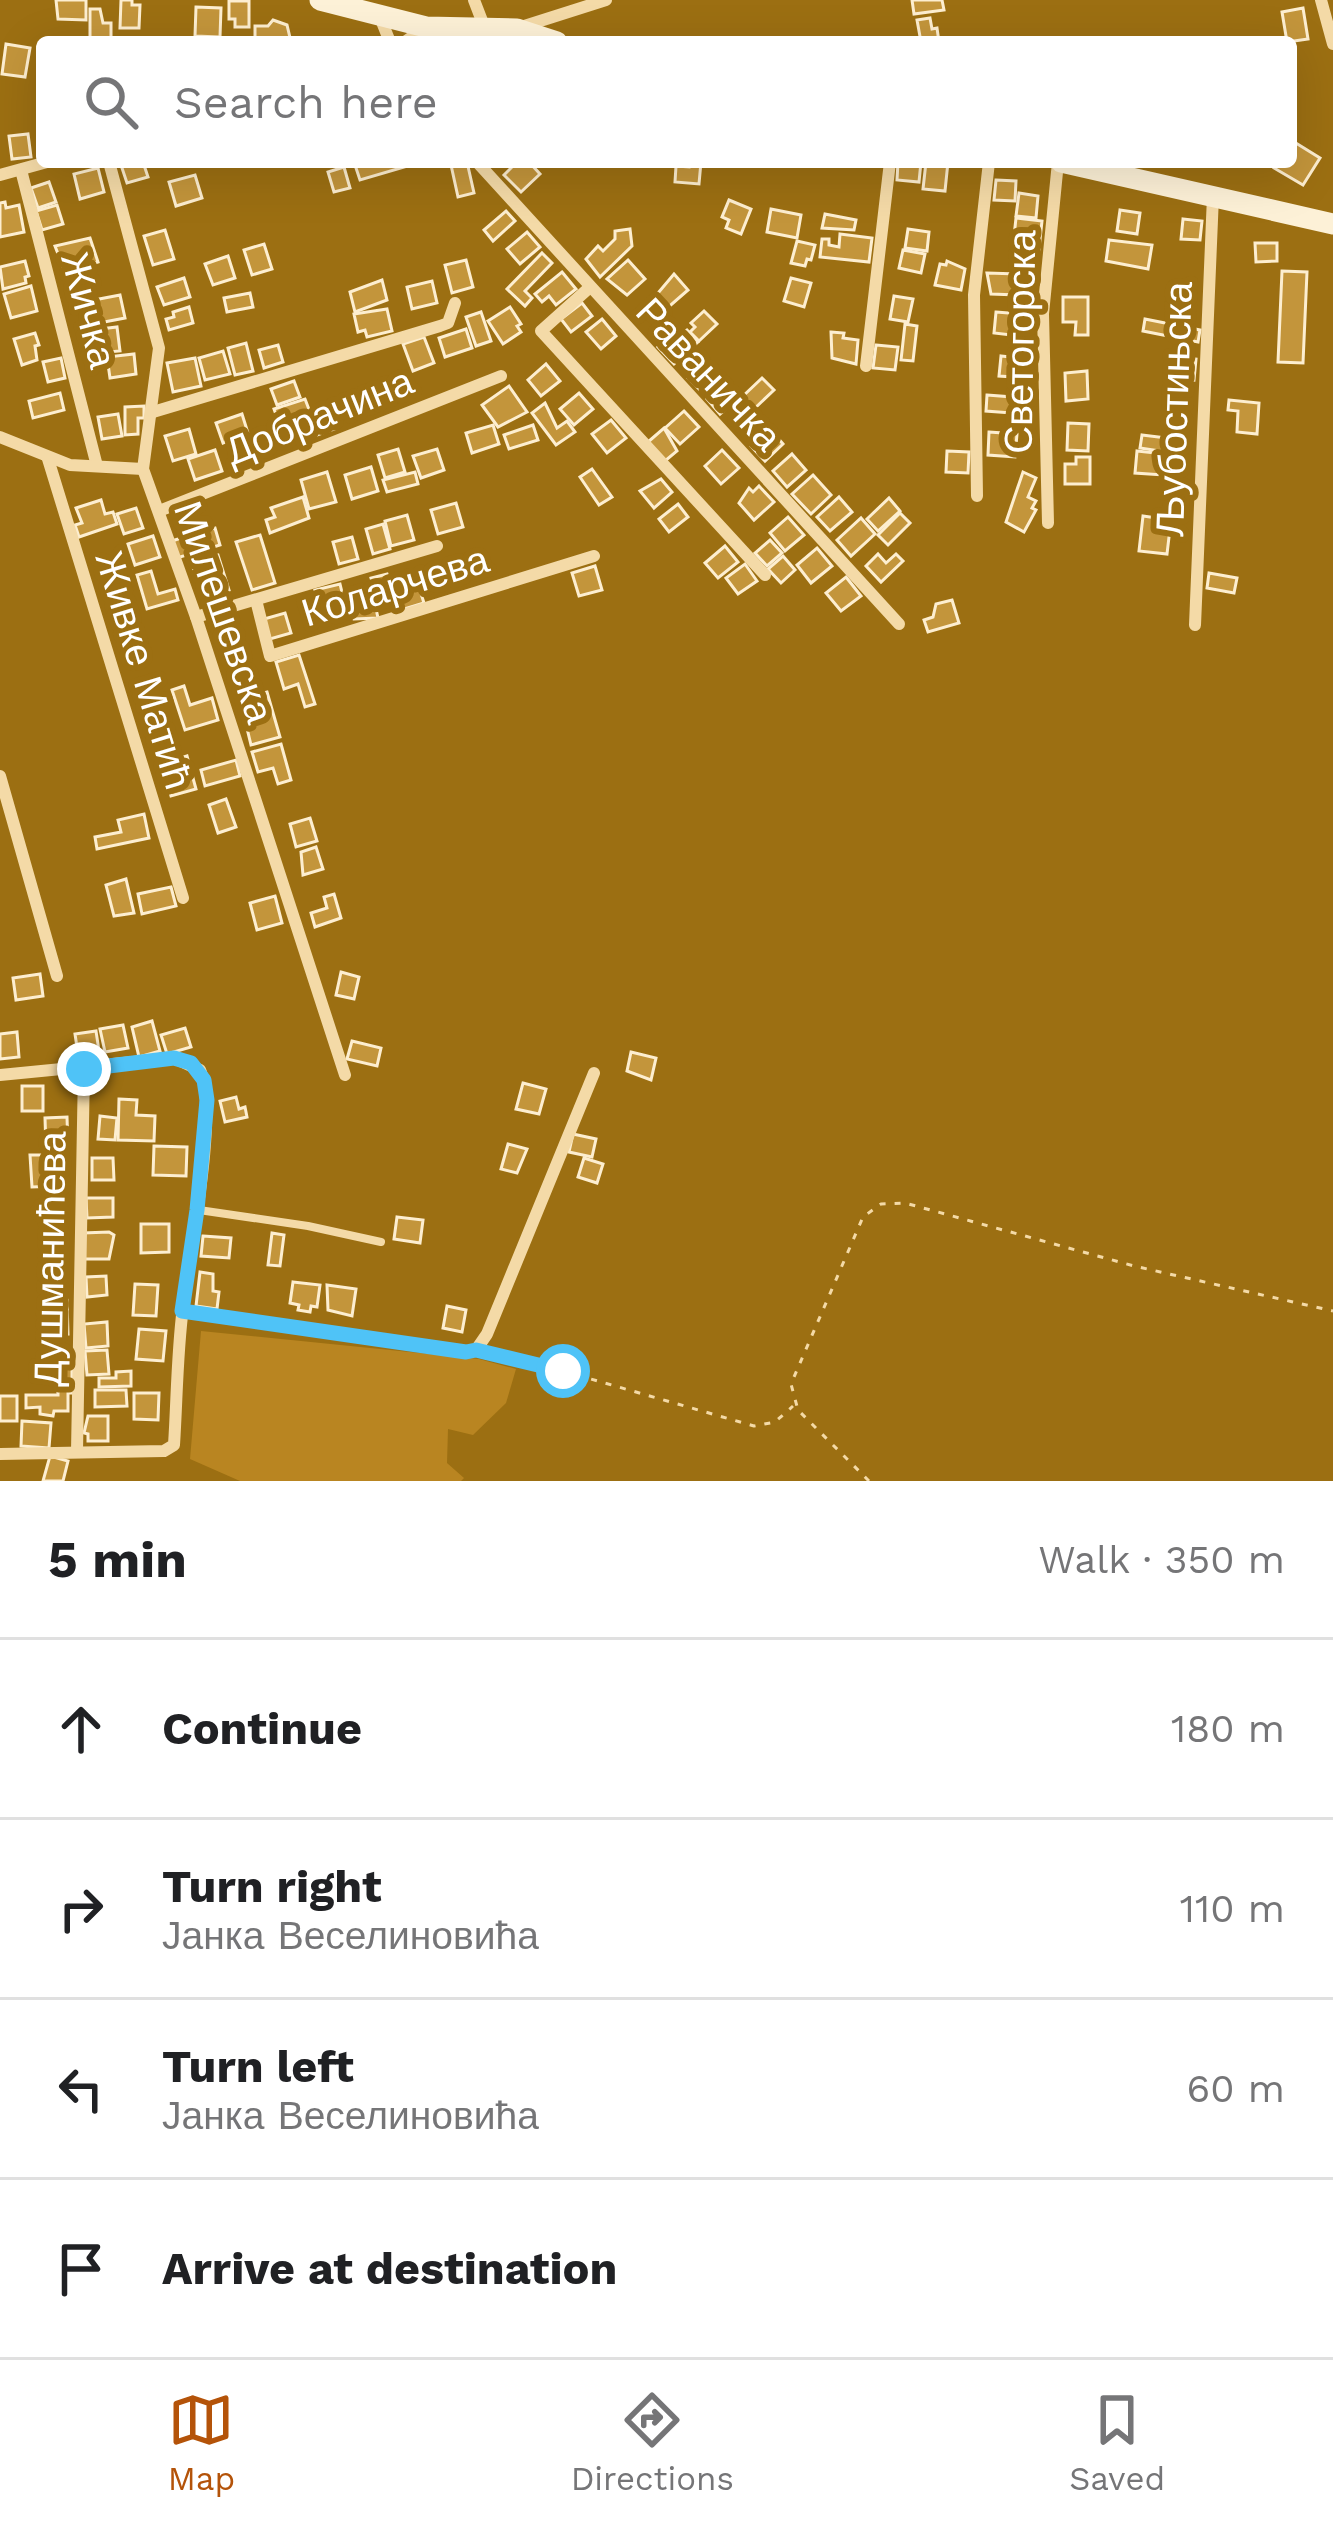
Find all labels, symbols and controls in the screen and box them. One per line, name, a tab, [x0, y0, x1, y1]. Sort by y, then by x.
search box	[36, 36, 1297, 168]
icon: search	[78, 69, 144, 135]
text: Search here	[174, 76, 438, 129]
street label: Светогорска	[996, 229, 1044, 454]
street label: Жичка	[52, 247, 126, 373]
street label: Љубостињска	[1147, 280, 1201, 537]
street label: Раваничка	[627, 289, 791, 460]
street label: Добрачина	[218, 358, 420, 474]
street label: Милешевска	[165, 495, 283, 729]
street label: Коларчева	[296, 536, 494, 636]
street label: Живке Матић	[87, 546, 201, 794]
route end	[57, 1042, 111, 1096]
street label: Душманићева	[25, 1131, 75, 1387]
route start	[536, 1344, 590, 1398]
text: 5 min	[48, 1530, 187, 1589]
text: Walk · 350 m	[1038, 1537, 1285, 1582]
icon: ahead	[48, 1696, 114, 1762]
text: Continue	[162, 1702, 362, 1755]
text: 180 m	[1171, 1706, 1285, 1751]
text: Turn right	[162, 1860, 382, 1913]
icon: right	[48, 1876, 114, 1942]
text: 110 m	[1180, 1886, 1285, 1931]
text: Јанка Веселиновића	[162, 1913, 539, 1958]
text: Turn left	[162, 2040, 354, 2093]
icon: left	[48, 2056, 114, 2122]
text: 60 m	[1187, 2066, 1285, 2111]
text: Јанка Веселиновића	[162, 2093, 539, 2138]
icon: arrive	[48, 2236, 114, 2302]
text: Arrive at destination	[162, 2242, 617, 2295]
tab: Map	[168, 2387, 235, 2498]
tab: Directions	[571, 2387, 734, 2498]
tab: Saved	[1069, 2387, 1165, 2498]

